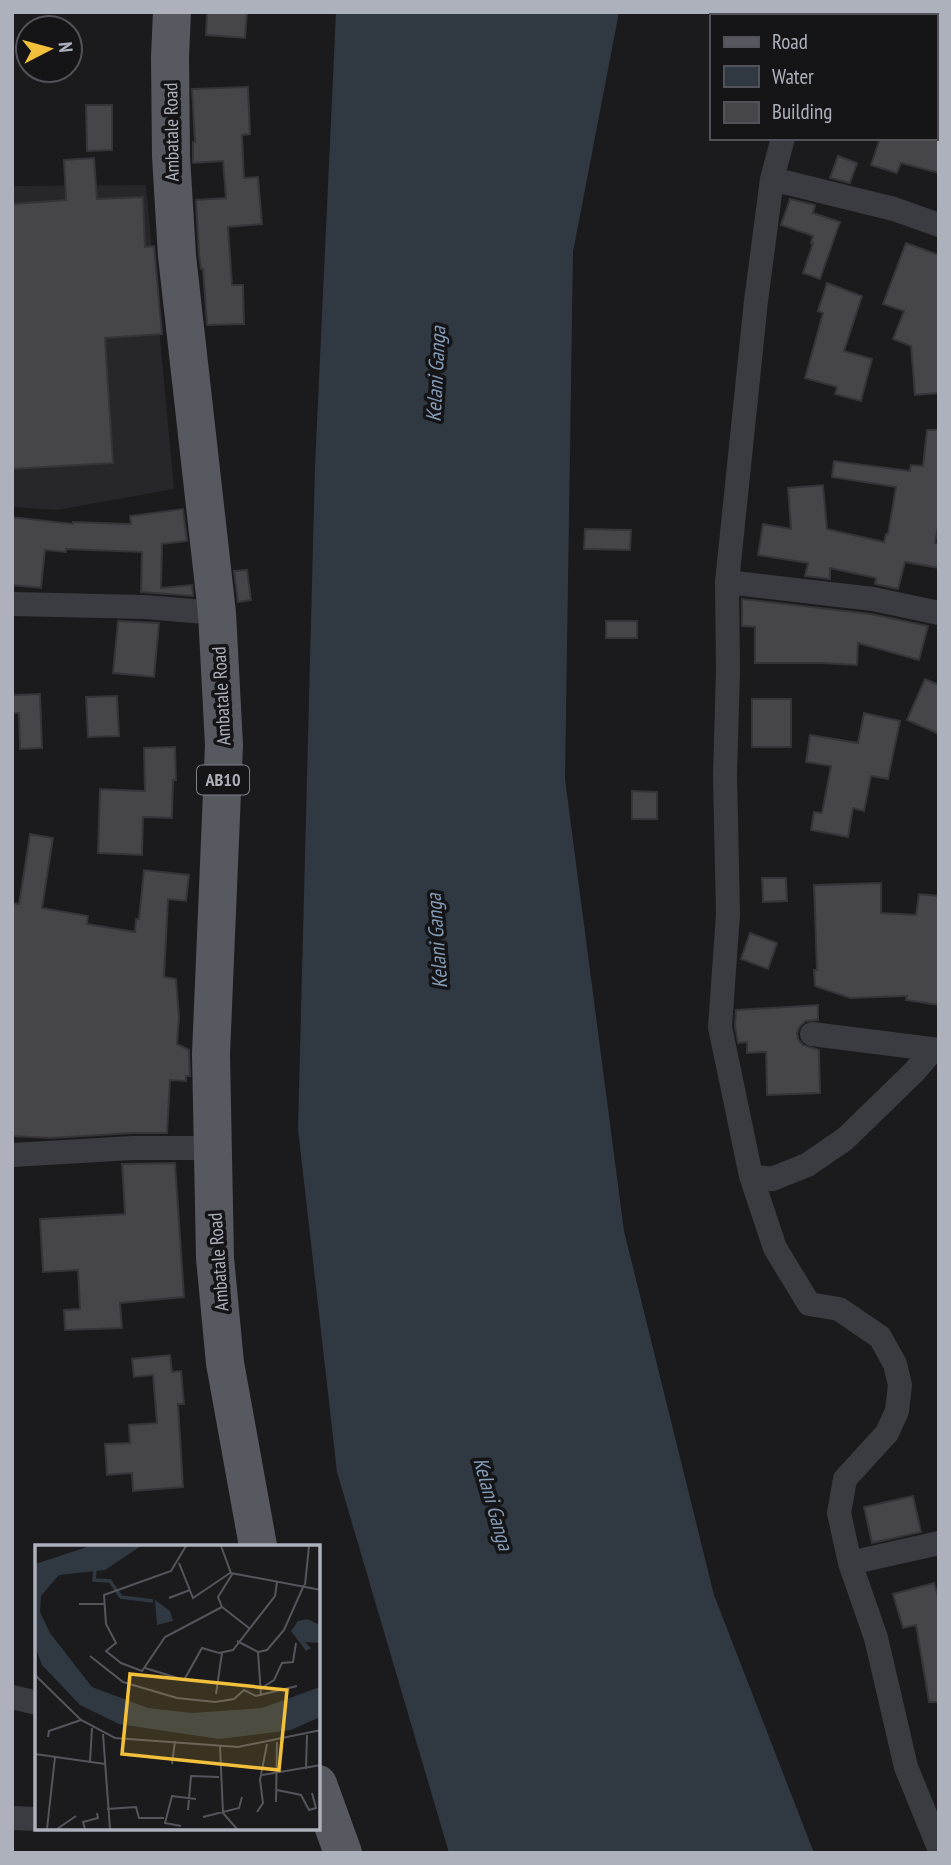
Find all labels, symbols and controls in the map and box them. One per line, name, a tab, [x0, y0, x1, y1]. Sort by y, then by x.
north arrow	[14, 14, 84, 84]
legend	[710, 14, 937, 140]
text: Road	[772, 28, 808, 55]
text: N	[53, 41, 78, 54]
text: Water	[772, 63, 814, 90]
street label: Ambatale Road	[158, 82, 184, 182]
text: Building	[772, 98, 832, 125]
water label: Kelani Ganga	[420, 324, 452, 422]
street label: Ambatale Road	[206, 646, 236, 746]
road number: AB10	[197, 766, 249, 794]
water label: Kelani Ganga	[420, 891, 453, 989]
street label: Ambatale Road	[203, 1212, 233, 1312]
water label: Kelani Ganga	[467, 1454, 520, 1555]
inset map	[35, 1545, 320, 1830]

